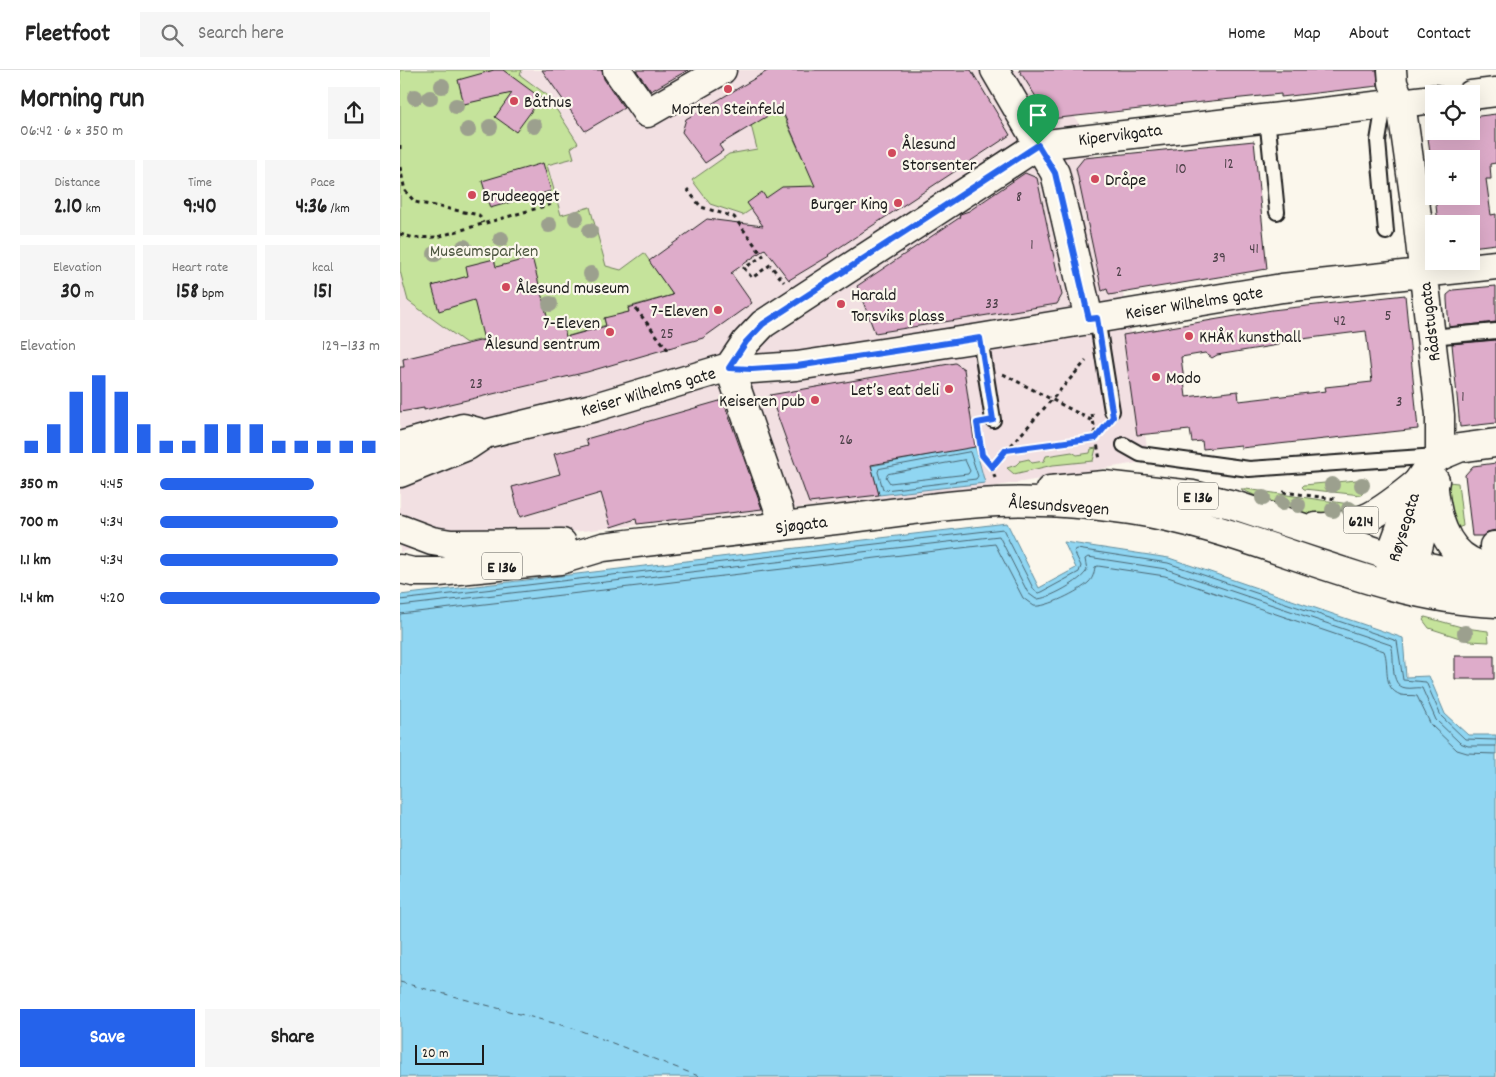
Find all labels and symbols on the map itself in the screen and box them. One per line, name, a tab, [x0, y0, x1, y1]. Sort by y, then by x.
marker: Morten Steinfeld	[722, 83, 734, 95]
place label: Båthus	[524, 91, 572, 116]
pin	[1017, 94, 1059, 145]
marker: Båthus	[508, 95, 520, 107]
place label: Morten Steinfeld	[671, 98, 785, 123]
street label: Kipervikgata	[1077, 119, 1164, 154]
place label: Ålesund Storsenter	[902, 133, 977, 179]
marker: Ålesund Storsenter	[886, 147, 898, 159]
house number: 12	[1224, 154, 1234, 176]
house number: 10	[1175, 159, 1187, 181]
place label: Dråpe	[1105, 169, 1146, 194]
marker: Dråpe	[1089, 173, 1101, 185]
place label: Brudeegget	[482, 185, 560, 210]
house number: 8	[1016, 187, 1022, 209]
marker: Brudeegget	[466, 189, 478, 201]
place label: Burger King	[811, 193, 888, 218]
marker: Burger King	[892, 197, 904, 209]
house number: 1	[1030, 235, 1034, 257]
house number: 41	[1249, 239, 1259, 261]
park label: Museumsparken	[430, 240, 538, 265]
house number: 39	[1212, 248, 1226, 270]
house number: 2	[1116, 262, 1122, 284]
place label: Ålesund museum	[516, 277, 629, 302]
street label: Rådstugata	[1414, 280, 1449, 363]
marker: Ålesund museum	[500, 281, 512, 293]
street label: Keiser Wilhelms gate	[1124, 281, 1265, 328]
place label: Harald Torsviks plass	[851, 284, 945, 330]
house number: 33	[985, 294, 999, 316]
marker: Harald Torsviks plass	[835, 298, 847, 310]
place label: 7-Eleven	[651, 300, 708, 325]
marker: 7-Eleven	[712, 304, 724, 316]
house number: 5	[1385, 306, 1392, 328]
house number: 42	[1334, 311, 1346, 333]
place label: 7-Eleven Ålesund sentrum	[485, 312, 600, 358]
house number: 25	[660, 324, 674, 346]
marker: 7-Eleven Ålesund sentrum	[604, 326, 616, 338]
place label: KHÅK kunsthall	[1199, 326, 1302, 351]
marker: KHÅK kunsthall	[1183, 330, 1195, 342]
street label: Keiser Wilhelms gate	[578, 362, 719, 425]
place label: Modo	[1166, 367, 1201, 392]
marker: Modo	[1150, 371, 1162, 383]
house number: 23	[469, 374, 483, 396]
place label: Let’s eat deli	[851, 379, 939, 404]
marker: Let’s eat deli	[943, 383, 955, 395]
house number: 1	[1461, 387, 1465, 409]
place label: Keiseren pub	[719, 390, 805, 415]
house number: 3	[1396, 392, 1402, 414]
marker: Keiseren pub	[809, 394, 821, 406]
house number: 26	[839, 430, 853, 452]
road number: E 136	[1178, 482, 1218, 510]
street label: Røysegata	[1383, 490, 1428, 565]
street label: Ålesundsvegen	[1008, 492, 1110, 523]
road number: 6214	[1344, 506, 1378, 534]
street label: Sjøgata	[774, 511, 829, 542]
road number: E 136	[482, 552, 522, 580]
scale bar	[415, 1042, 484, 1065]

